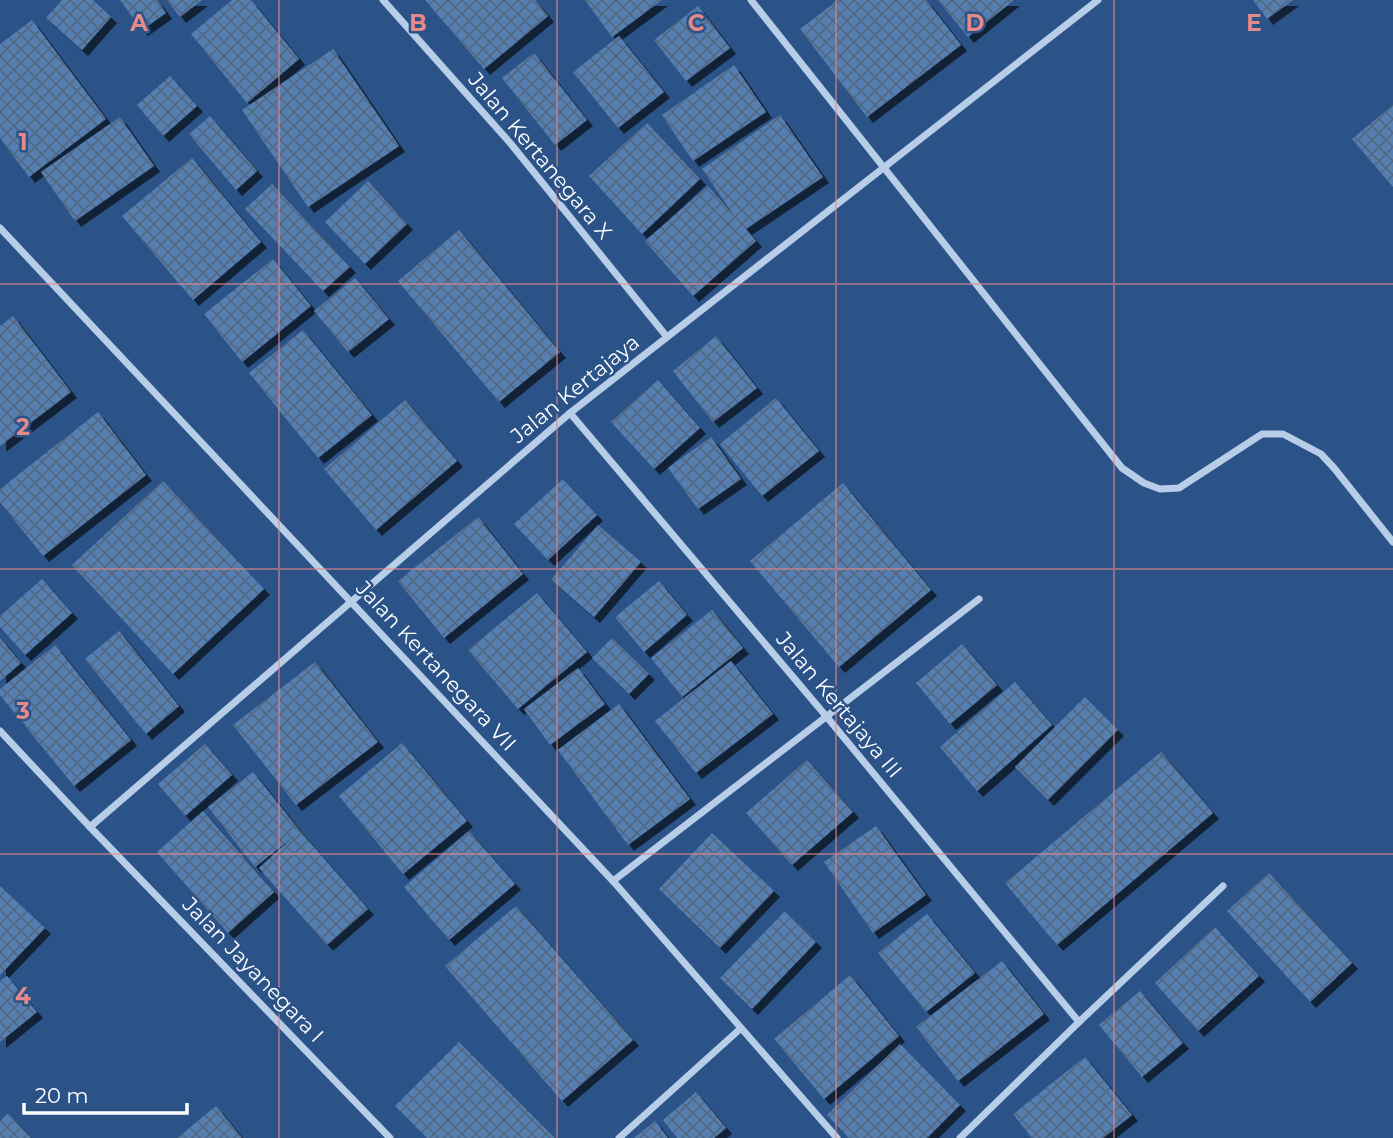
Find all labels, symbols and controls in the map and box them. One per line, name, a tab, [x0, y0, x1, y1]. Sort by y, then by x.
text: A	[129, 9, 148, 37]
text: B	[409, 9, 427, 37]
text: C	[688, 9, 705, 37]
text: D	[966, 9, 985, 37]
text: E	[1246, 9, 1262, 37]
street label: Jalan Kertanegara X	[463, 66, 618, 244]
text: 1	[18, 128, 28, 156]
street label: Jalan Kertajaya	[505, 329, 644, 449]
text: 2	[16, 413, 30, 441]
street label: Jalan Kertanegara VII	[350, 575, 522, 756]
street label: Jalan Kertajaya III	[770, 626, 908, 783]
text: 3	[15, 697, 30, 725]
street label: Jalan Jayanegara I	[177, 891, 329, 1047]
text: 4	[15, 982, 31, 1010]
scale bar	[24, 1072, 187, 1116]
text: 20 m	[35, 1083, 89, 1108]

